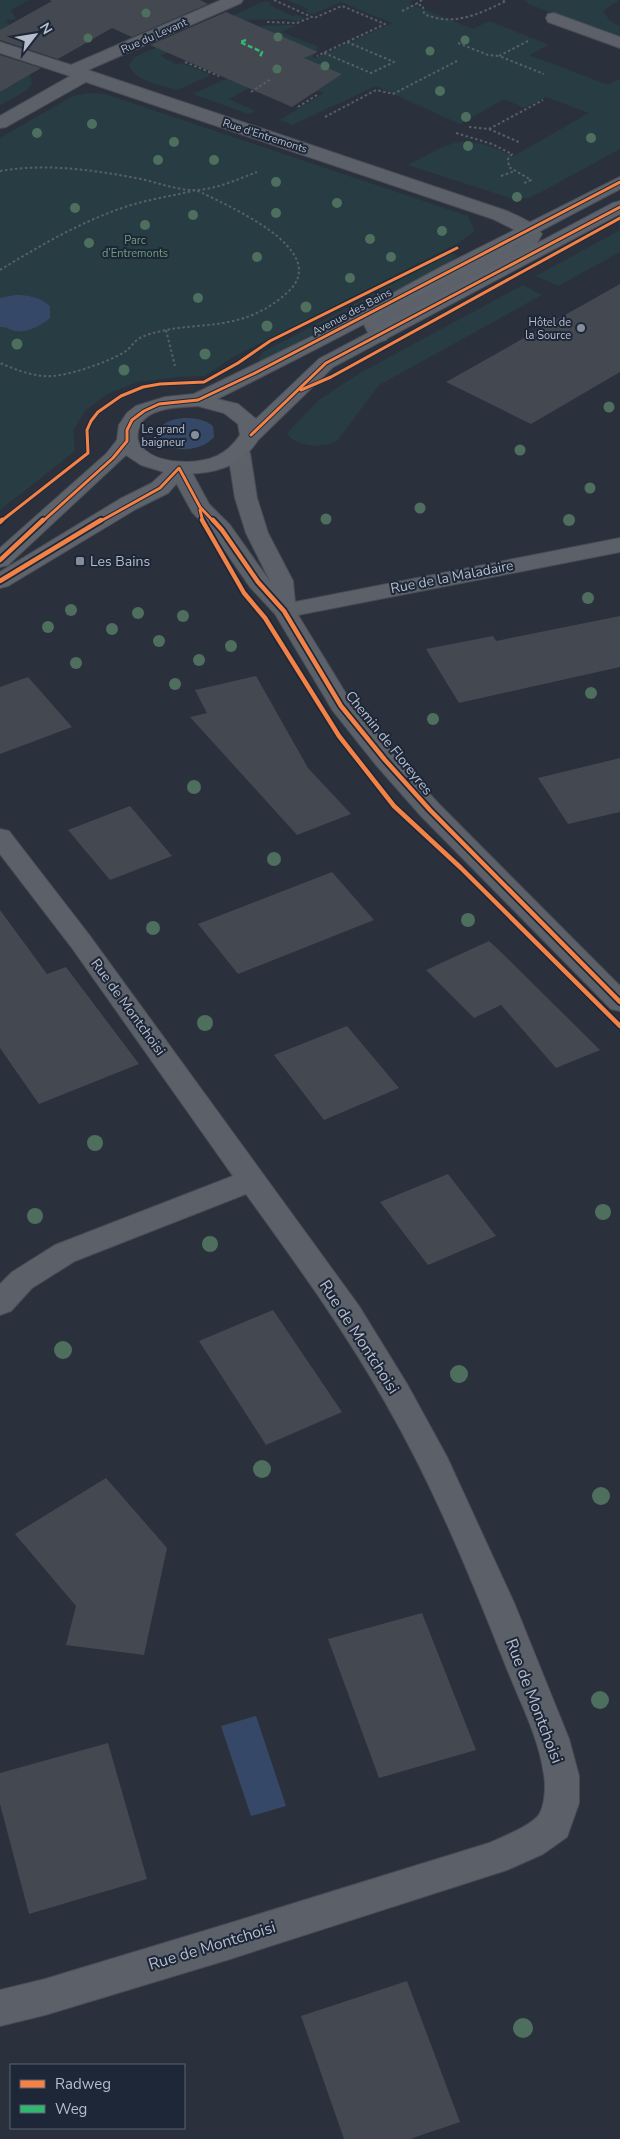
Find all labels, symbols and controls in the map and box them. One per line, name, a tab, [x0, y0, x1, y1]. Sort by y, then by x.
north arrow	[10, 10, 60, 60]
street label: Rue du Levant	[119, 15, 190, 57]
text: N	[35, 19, 57, 38]
street label: Rue d'Entremonts	[221, 115, 309, 157]
park label: Parc d’Entremonts	[102, 233, 168, 261]
street label: Avenue des Bains	[310, 285, 394, 339]
place label: Hôtel de la Source	[525, 315, 571, 343]
marker: Hôtel de la Source	[575, 322, 587, 334]
place label: Le grand baigneur	[142, 422, 185, 450]
marker: Le grand baigneur	[189, 429, 201, 441]
place label: Les Bains	[90, 552, 150, 571]
marker: Les Bains	[74, 555, 86, 567]
street label: Rue de la Maladaire	[389, 556, 515, 598]
street label: Chemin de Floreyres	[341, 687, 437, 799]
street label: Rue de Montchoisi	[86, 955, 170, 1059]
street label: Rue de Montchoisi	[314, 1276, 404, 1398]
street label: Rue de Montchoisi	[500, 1635, 568, 1767]
street label: Rue de Montchoisi	[146, 1916, 278, 1976]
legend	[10, 2064, 185, 2129]
text: Radweg	[55, 2074, 111, 2094]
text: Weg	[55, 2099, 87, 2119]

